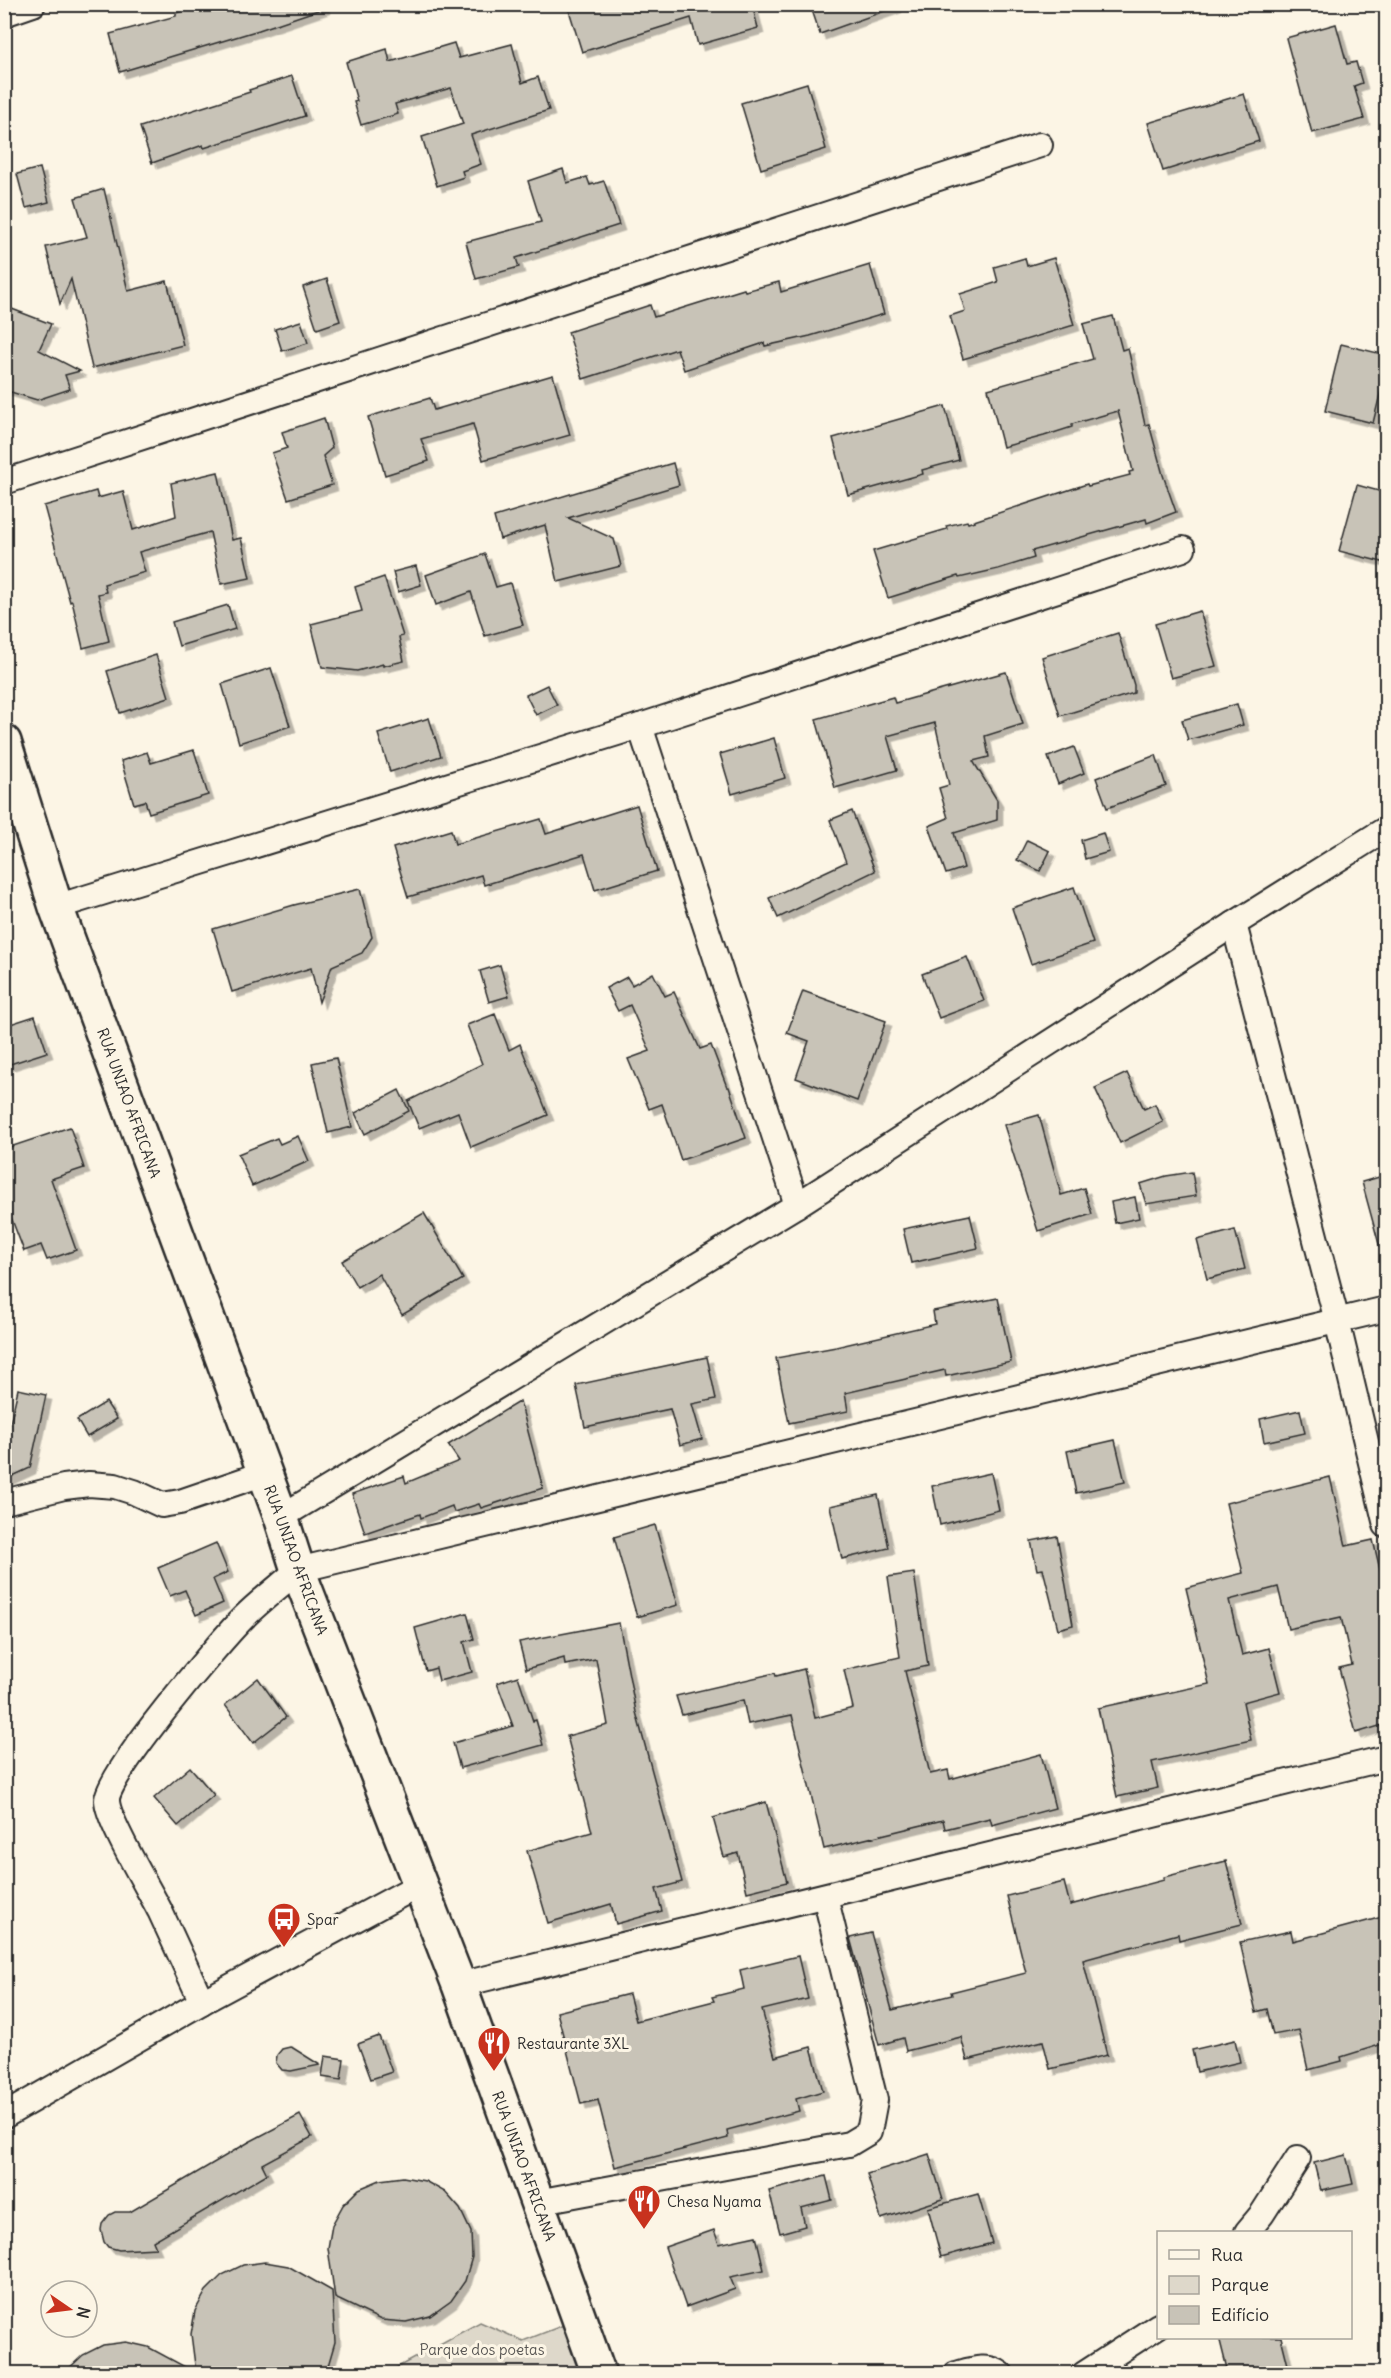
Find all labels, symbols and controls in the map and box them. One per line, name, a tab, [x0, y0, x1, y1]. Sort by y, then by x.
street label: RUA UNIAO AFRICANA	[93, 1025, 165, 1181]
street label: RUA UNIAO AFRICANA	[260, 1482, 332, 1638]
bus stop icon: Spar	[266, 1901, 302, 1948]
place label: Spar	[307, 1910, 339, 1929]
restaurant icon: Restaurante 3XL	[476, 2025, 512, 2072]
place label: Restaurante 3XL	[517, 2034, 629, 2053]
street label: RUA UNIAO AFRICANA	[488, 2088, 560, 2244]
restaurant icon: Chesa Nyama	[626, 2183, 662, 2230]
place label: Chesa Nyama	[667, 2192, 762, 2211]
legend	[1157, 2231, 1352, 2339]
text: Rua	[1211, 2243, 1243, 2266]
text: Parque	[1211, 2273, 1269, 2296]
north arrow	[39, 2279, 99, 2339]
text: Edifício	[1211, 2303, 1269, 2326]
text: N	[73, 2305, 95, 2320]
park label: Parque dos poetas	[420, 2340, 545, 2359]

